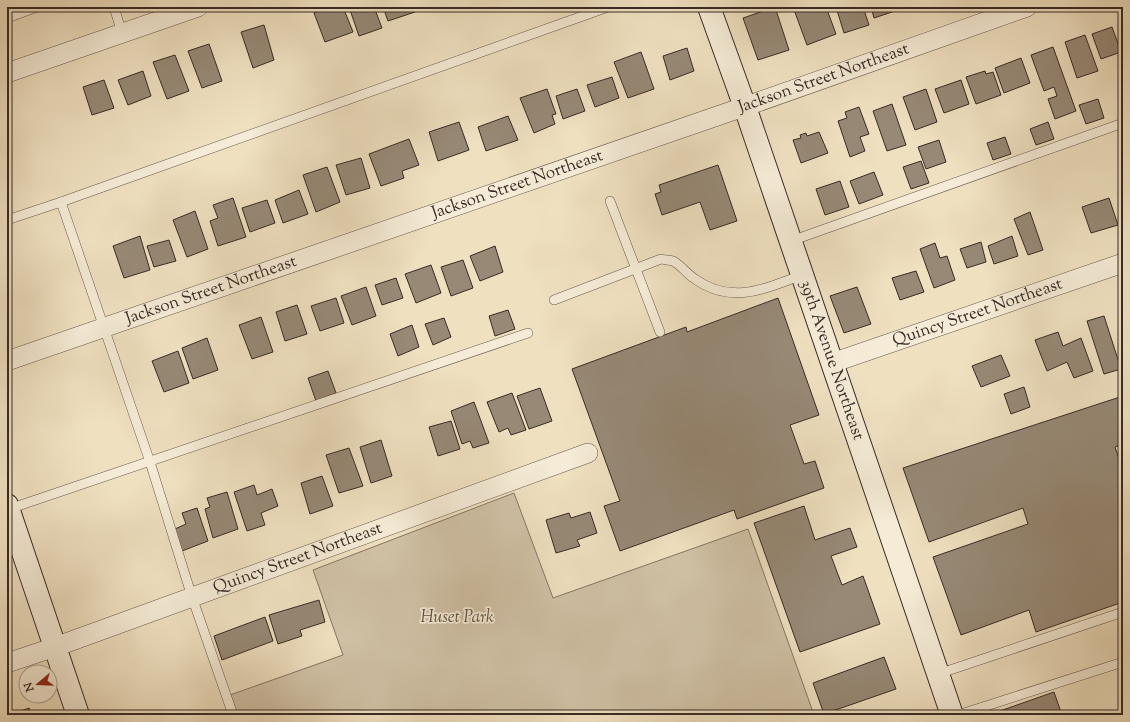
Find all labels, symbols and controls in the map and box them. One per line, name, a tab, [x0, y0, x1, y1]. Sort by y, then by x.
street label: Jackson Street Northeast	[734, 38, 912, 120]
street label: Jackson Street Northeast	[428, 144, 606, 226]
street label: Jackson Street Northeast	[121, 250, 300, 332]
street label: Quincy Street Northeast	[889, 273, 1066, 353]
street label: 39th Avenue Northeast	[793, 277, 870, 444]
street label: Quincy Street Northeast	[210, 517, 386, 600]
park label: Huset Park	[420, 606, 494, 630]
north arrow	[18, 664, 58, 704]
text: N	[20, 680, 39, 695]

